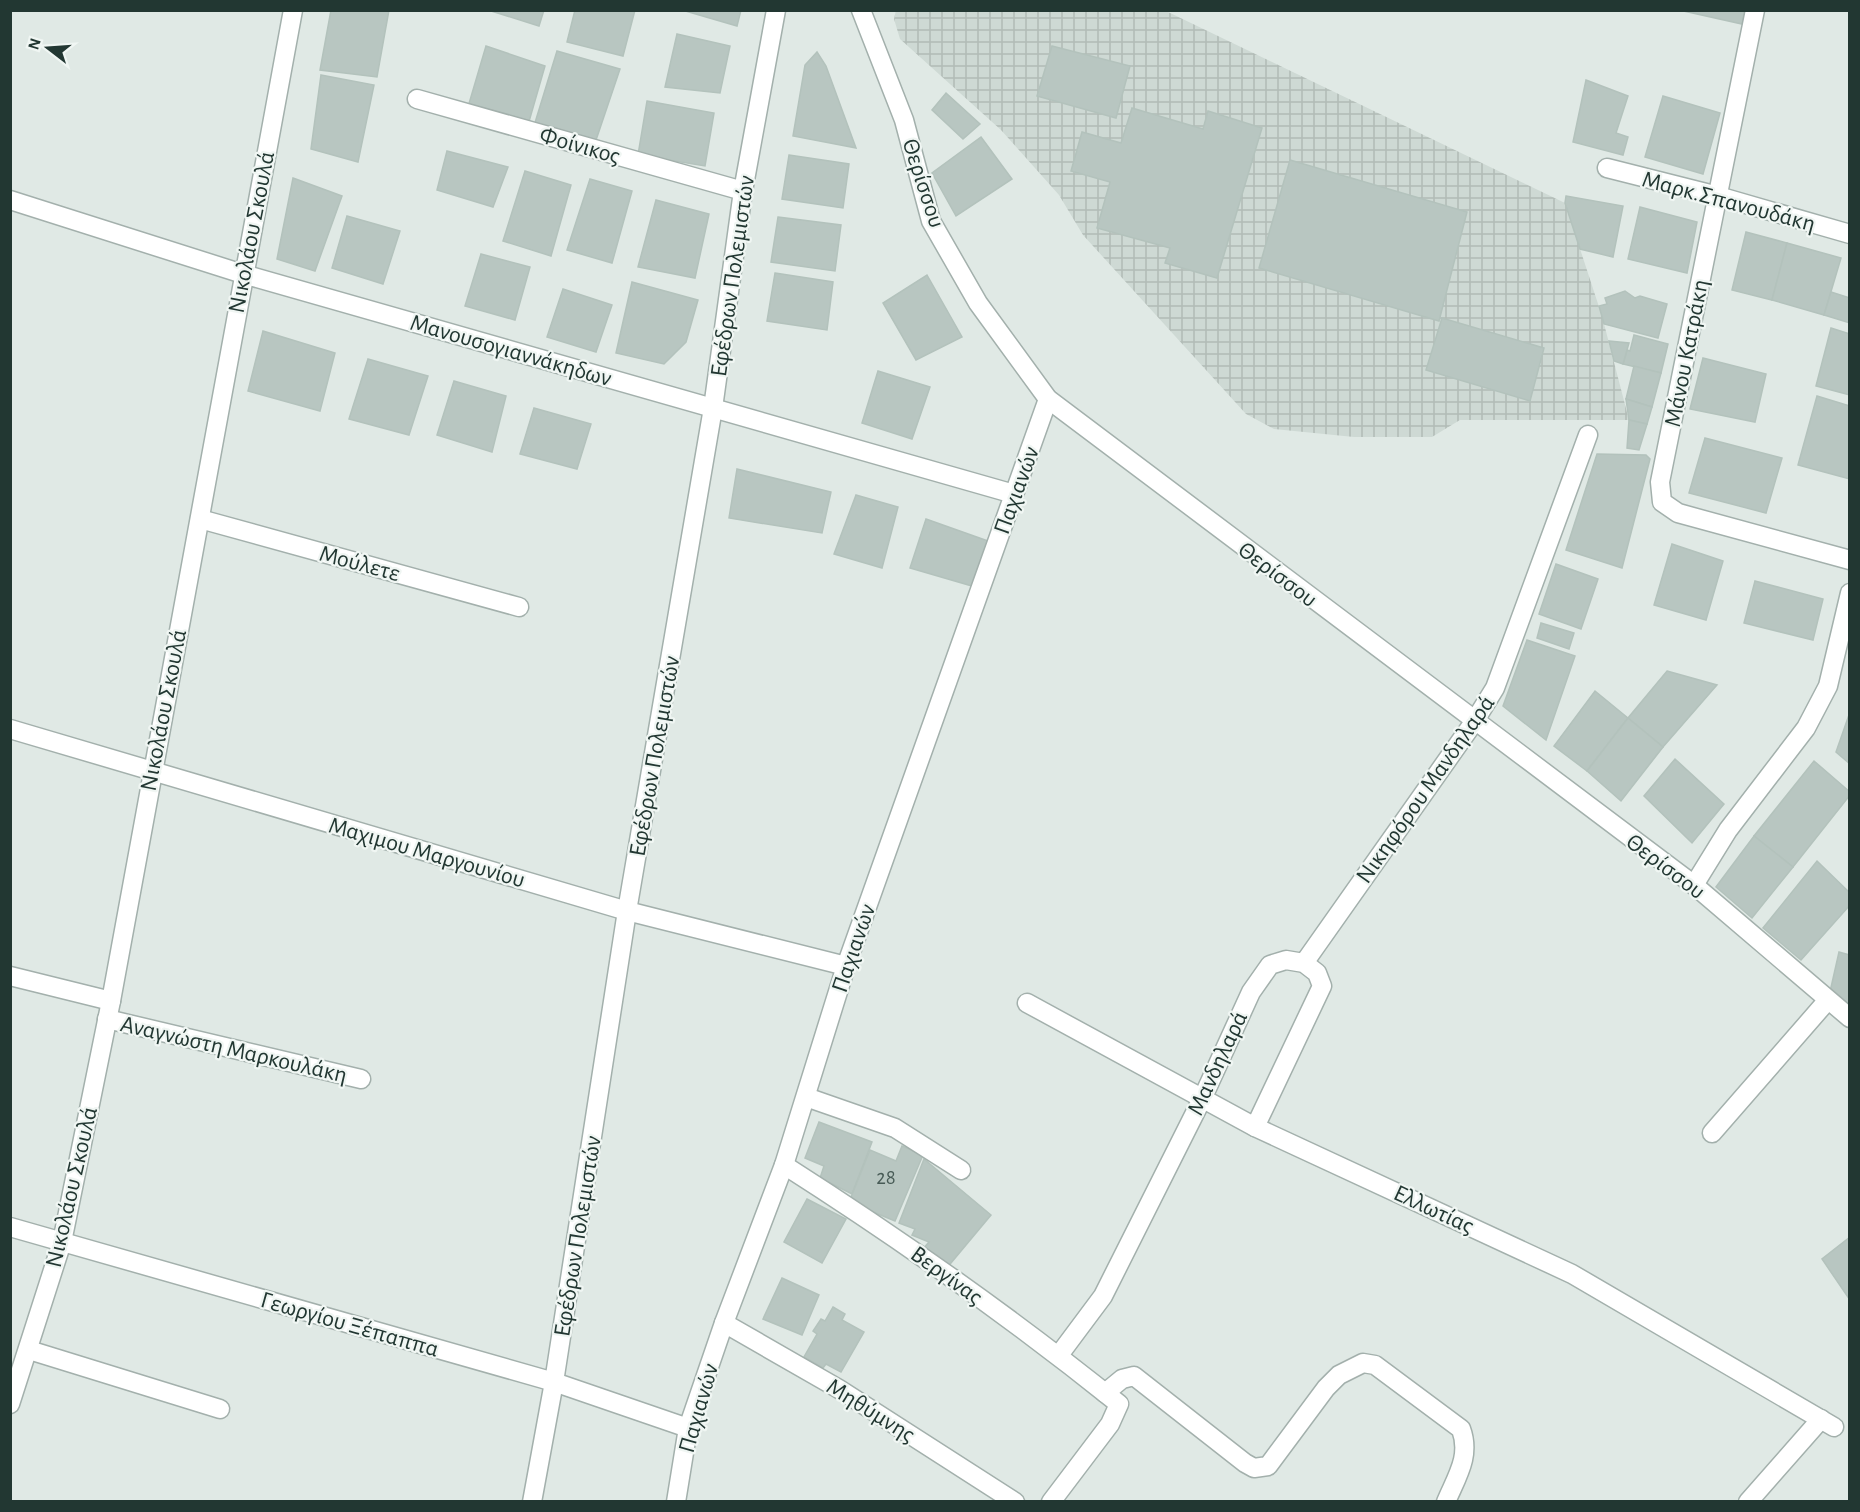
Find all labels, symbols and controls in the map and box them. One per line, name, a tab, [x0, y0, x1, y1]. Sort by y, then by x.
north arrow	[18, 18, 78, 78]
text: N	[25, 36, 44, 52]
street label: Φοίνικος	[537, 123, 623, 169]
street label: Θερίσσου	[897, 136, 949, 231]
street label: Νικολάου Σκουλά	[225, 149, 279, 315]
street label: Μαρκ.Σπανουδάκη	[1640, 167, 1818, 237]
street label: Εφέδρων Πολεμιστών	[707, 174, 759, 378]
street label: Μάνου Κατράκη	[1661, 277, 1713, 429]
street label: Μανουσογιαννάκηδων	[407, 311, 614, 391]
street label: Παχιανών	[990, 443, 1044, 537]
street label: Θερίσσου	[1233, 538, 1321, 612]
street label: Μούλετε	[317, 542, 403, 586]
street label: Νικολάου Σκουλά	[137, 627, 191, 793]
street label: Εφέδρων Πολεμιστών	[626, 654, 684, 858]
street label: Νικηφόρου Μανδηλαρά	[1352, 691, 1500, 888]
street label: Μαχιμου Mαργουνίου	[326, 813, 528, 892]
street label: Θερίσσου	[1621, 830, 1709, 904]
street label: Παχιανών	[828, 901, 880, 996]
street label: Μανδηλαρά	[1183, 1008, 1252, 1119]
street label: Αναγνώστη Μαρκουλάκη	[118, 1012, 349, 1088]
street label: Νικολάου Σκουλά	[42, 1105, 102, 1270]
street label: Εφέδρων Πολεμιστών	[550, 1134, 606, 1338]
house number: 28	[876, 1167, 896, 1188]
street label: Ελλωτίας	[1390, 1181, 1477, 1239]
street label: Βεργίνας	[906, 1242, 987, 1310]
street label: Γεωργίου Ξέπαππα	[258, 1288, 442, 1362]
street label: Παχιανών	[675, 1361, 723, 1456]
street label: Μηθύμνης	[822, 1374, 919, 1447]

